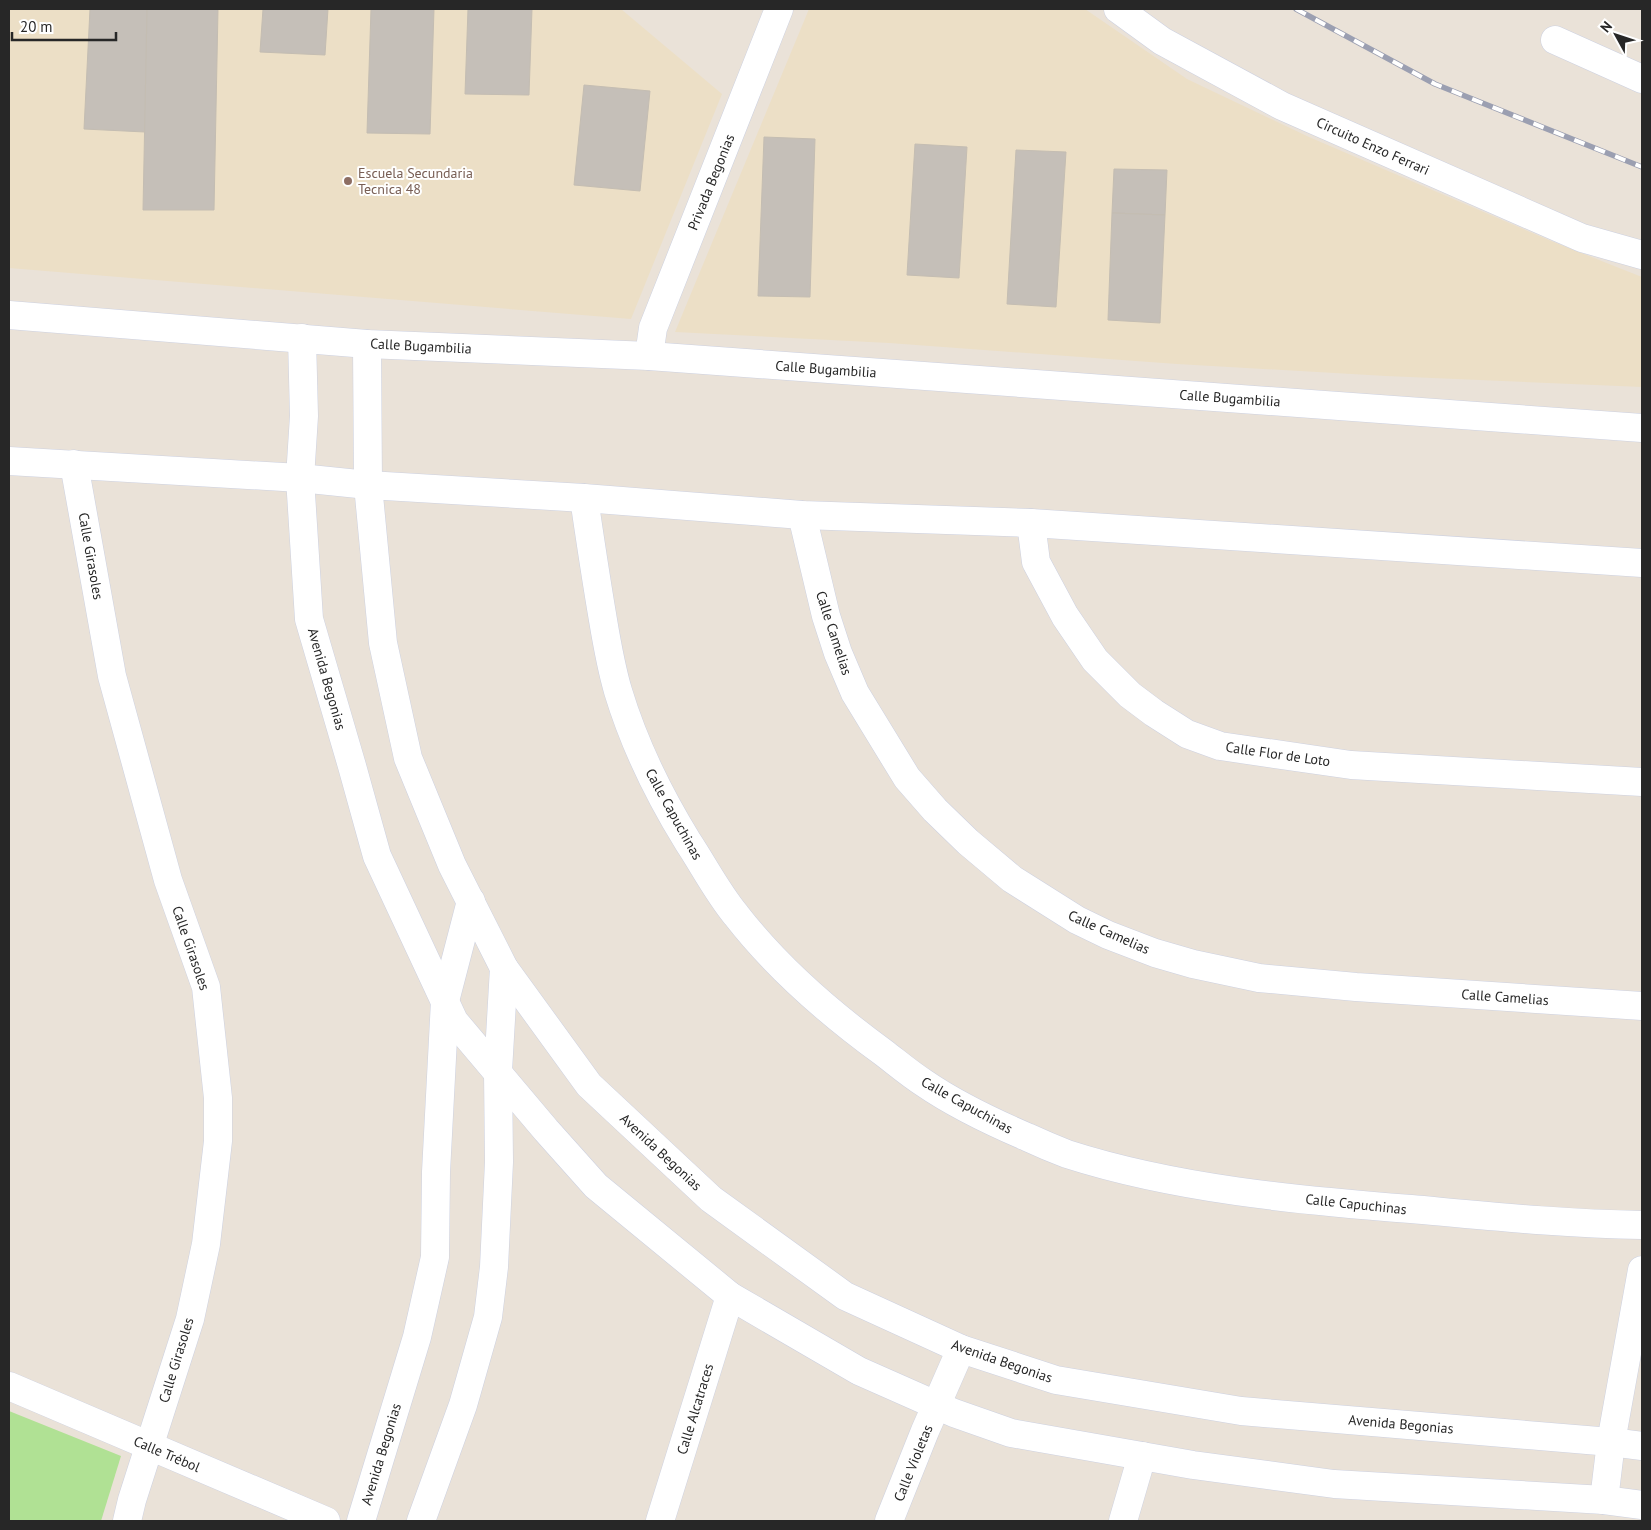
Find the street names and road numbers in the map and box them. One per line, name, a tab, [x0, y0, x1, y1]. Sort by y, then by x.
street label: Circuito Enzo Ferrari	[1314, 113, 1432, 179]
street label: Privada Begonias	[684, 131, 739, 233]
street label: Calle Bugambilia	[370, 334, 472, 358]
street label: Calle Bugambilia	[775, 356, 877, 382]
street label: Calle Bugambilia	[1179, 385, 1281, 411]
street label: Calle Girasoles	[74, 511, 108, 601]
street label: Calle Camelias	[812, 589, 856, 678]
street label: Avenida Begonias	[304, 626, 350, 732]
street label: Calle Flor de Loto	[1225, 738, 1331, 770]
street label: Calle Capuchinas	[641, 765, 707, 863]
street label: Calle Girasoles	[168, 903, 214, 993]
street label: Calle Camelias	[1065, 906, 1153, 958]
street label: Calle Camelias	[1461, 985, 1549, 1009]
street label: Calle Capuchinas	[918, 1072, 1016, 1138]
street label: Avenida Begonias	[616, 1109, 706, 1195]
street label: Calle Capuchinas	[1304, 1190, 1408, 1218]
street label: Calle Girasoles	[154, 1315, 198, 1405]
street label: Avenida Begonias	[949, 1335, 1055, 1387]
street label: Calle Alcatraces	[673, 1361, 717, 1457]
street label: Avenida Begonias	[357, 1401, 405, 1507]
street label: Avenida Begonias	[1348, 1410, 1454, 1438]
street label: Calle Violetas	[889, 1422, 937, 1504]
street label: Calle Trébol	[131, 1432, 203, 1476]

